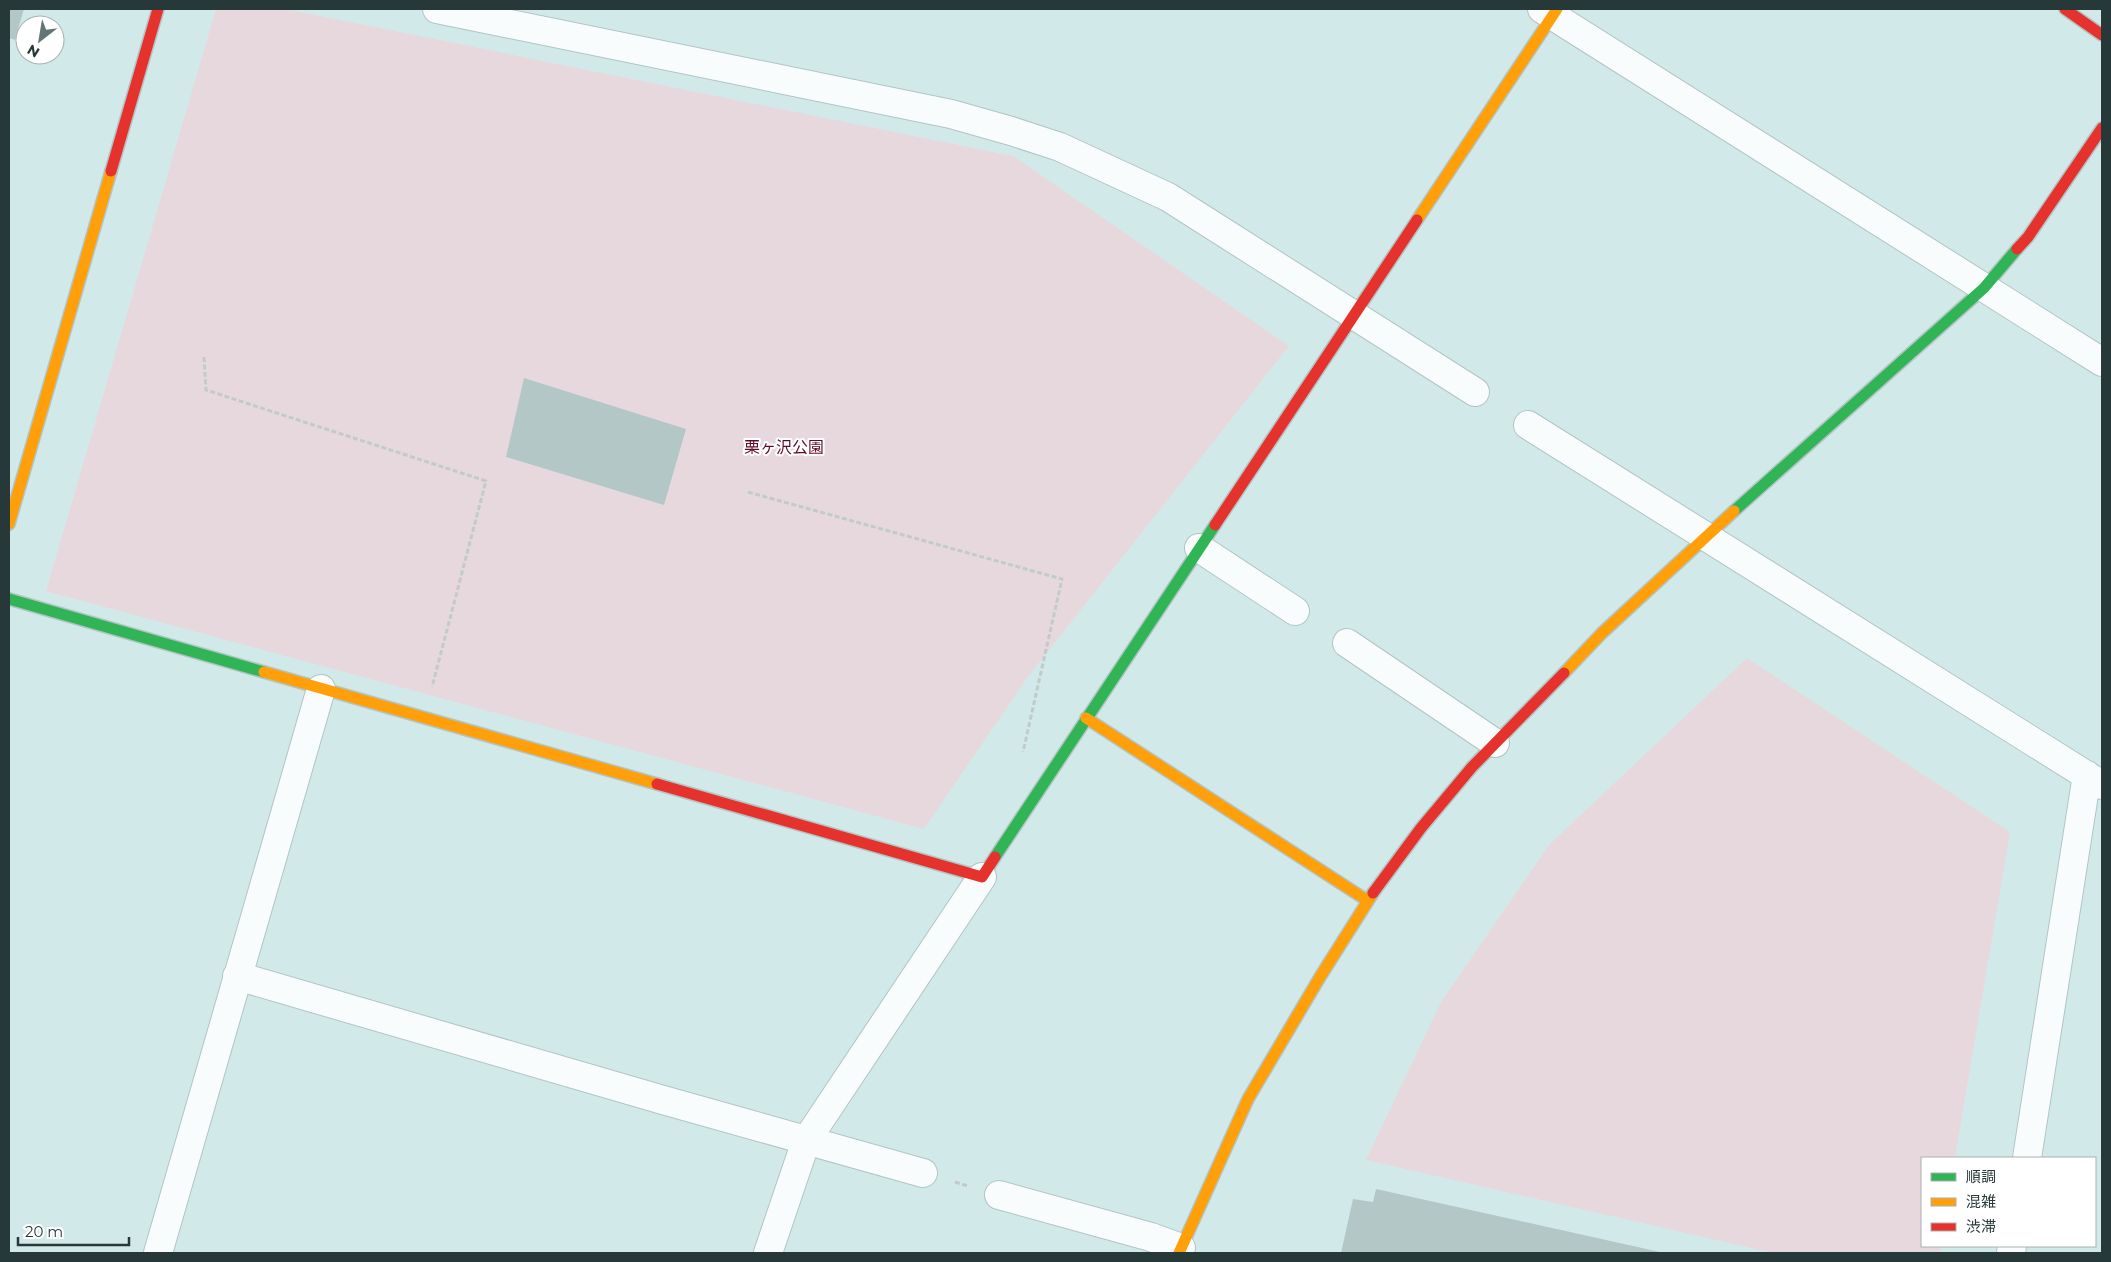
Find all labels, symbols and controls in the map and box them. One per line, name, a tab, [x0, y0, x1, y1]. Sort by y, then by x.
north arrow	[15, 15, 65, 65]
text: N	[24, 41, 43, 62]
park label: 栗ヶ沢公園	[744, 438, 824, 457]
legend	[1921, 1157, 2096, 1247]
text: 順調	[1966, 1167, 1996, 1186]
text: 混雑	[1966, 1192, 1996, 1211]
scale bar	[18, 1214, 129, 1246]
text: 渋滞	[1966, 1217, 1996, 1236]
text: 20 m	[25, 1222, 63, 1241]

